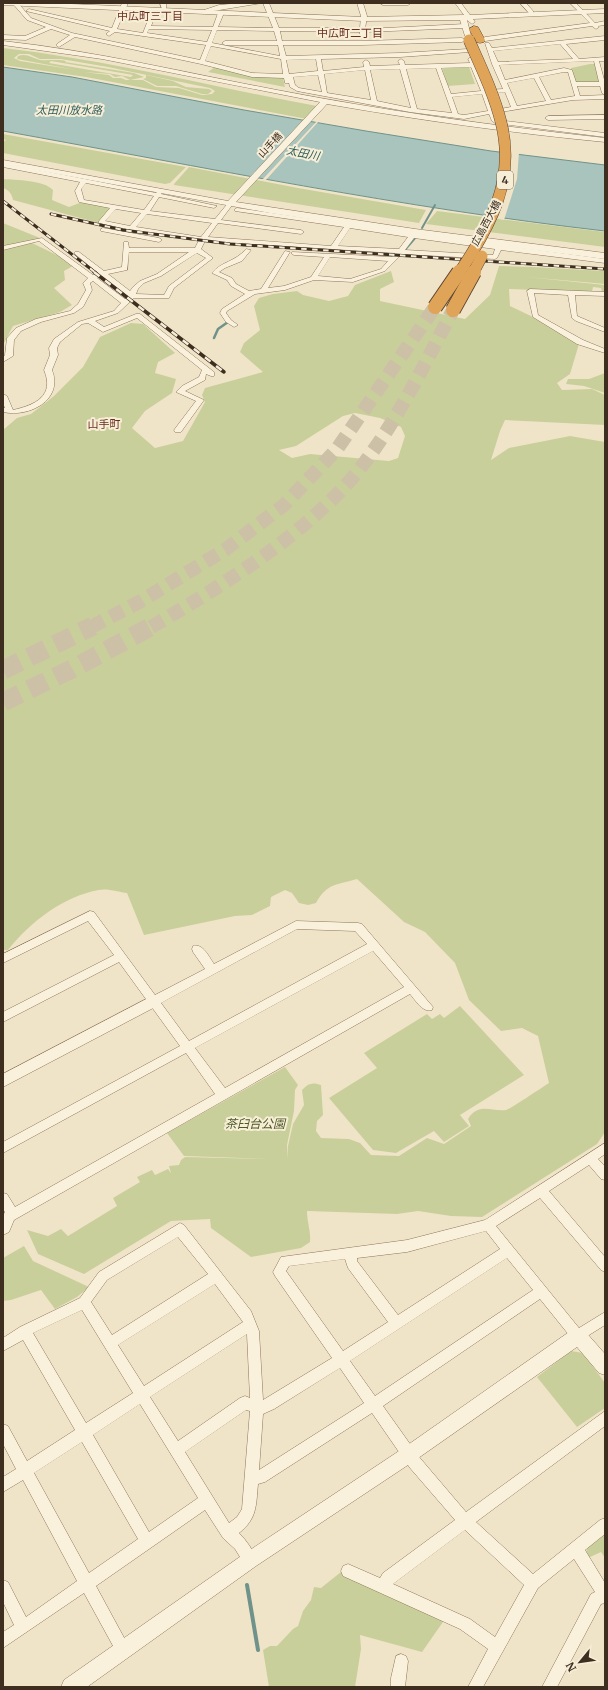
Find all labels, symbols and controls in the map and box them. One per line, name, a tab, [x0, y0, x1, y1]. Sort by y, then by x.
district label: 中広町三丁目	[117, 9, 183, 23]
district label: 中広町二丁目	[317, 26, 383, 40]
water label: 太田川放水路	[36, 103, 103, 117]
street label: 山手橋	[255, 130, 285, 160]
water label: 太田川	[285, 143, 322, 163]
road number: 4	[497, 171, 513, 189]
street label: 広島西大橋	[469, 198, 503, 248]
district label: 山手町	[88, 417, 121, 431]
park label: 茶臼台公園	[225, 1116, 287, 1131]
north arrow	[560, 1642, 600, 1682]
text: N	[563, 1659, 579, 1674]

